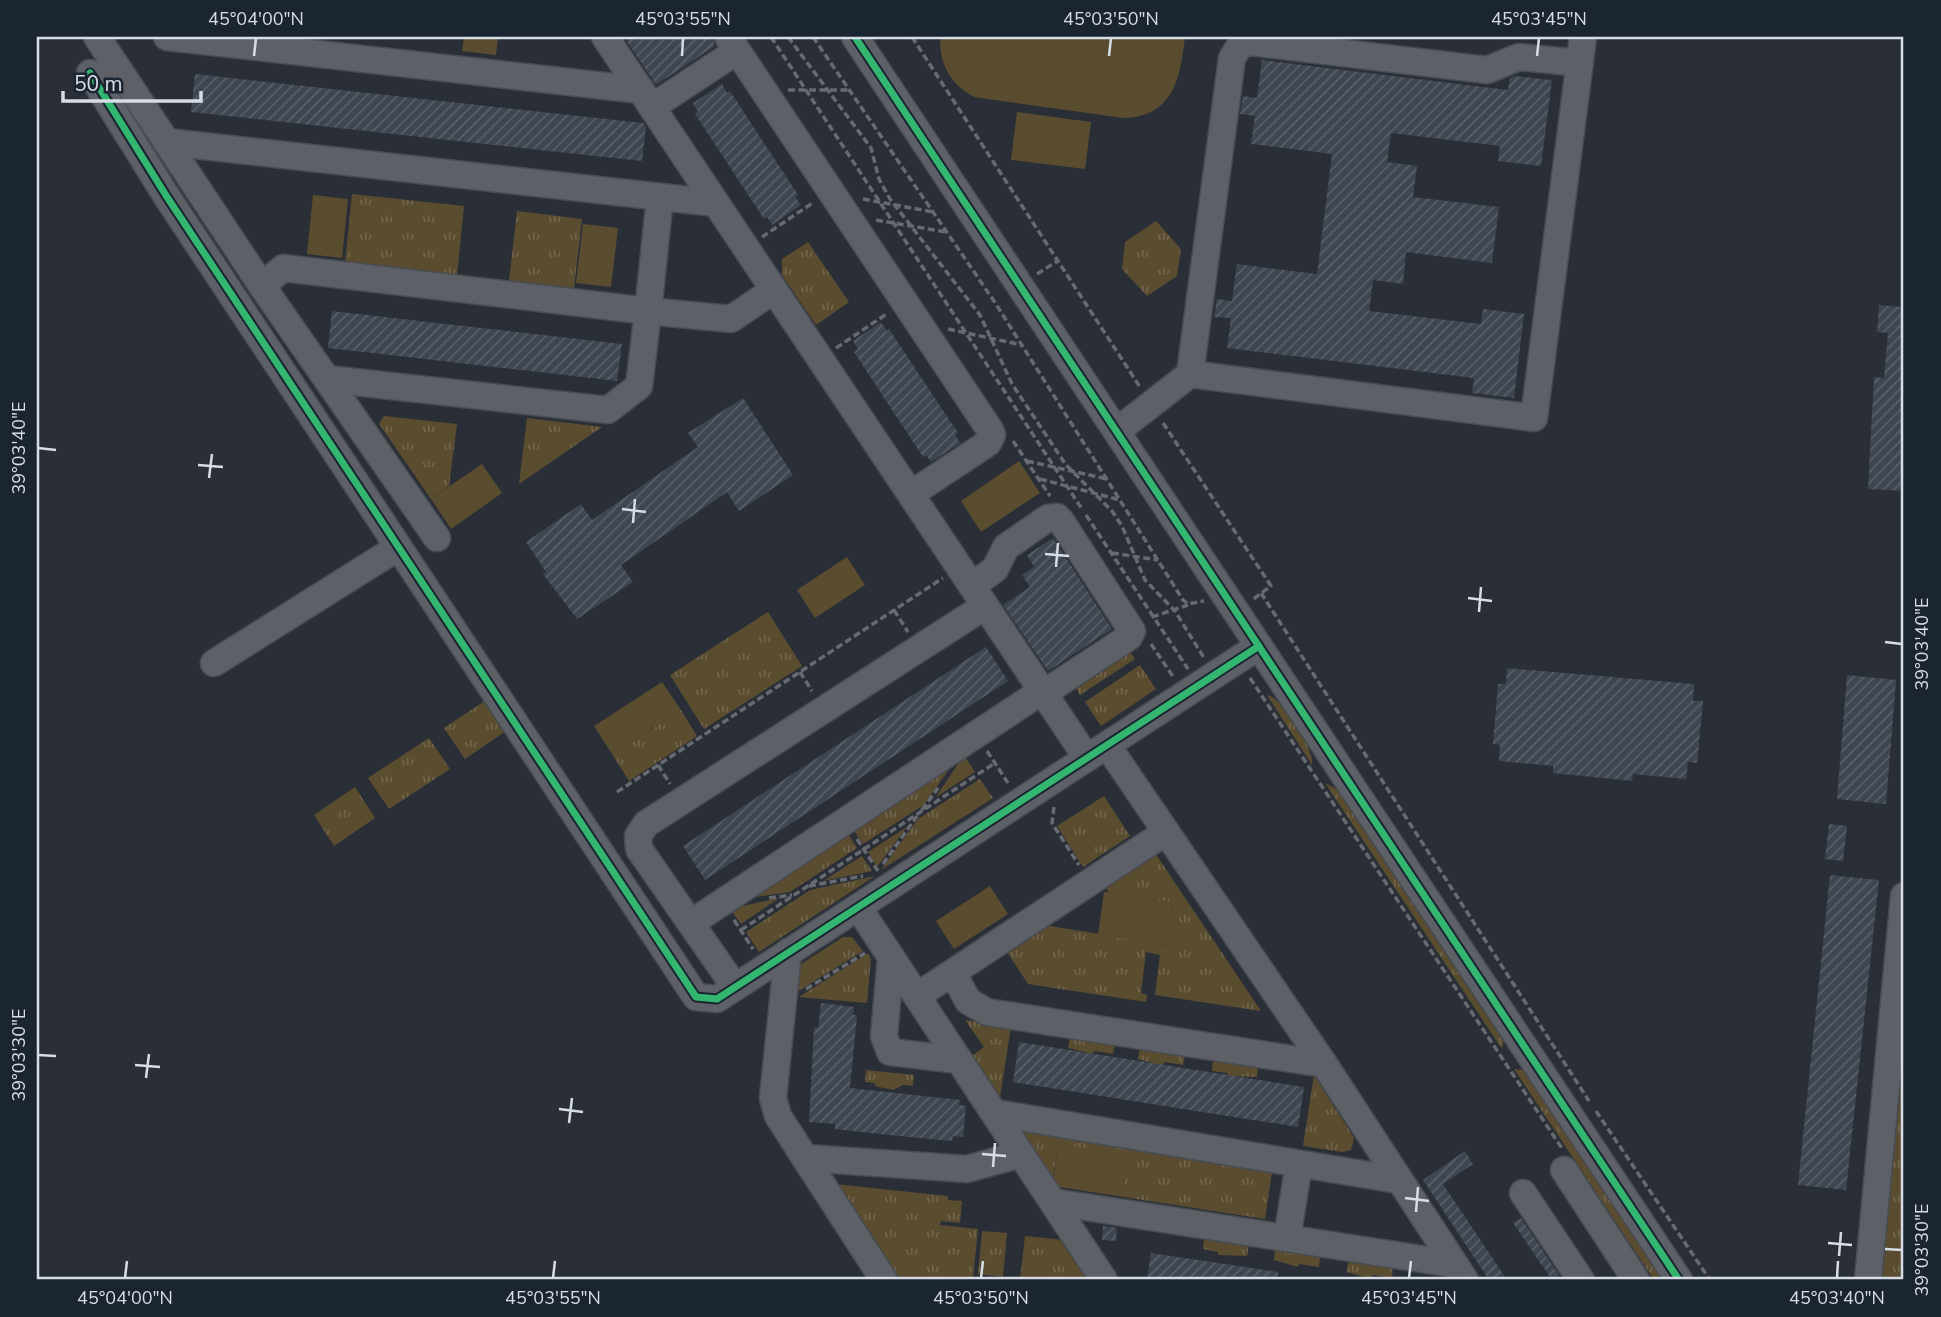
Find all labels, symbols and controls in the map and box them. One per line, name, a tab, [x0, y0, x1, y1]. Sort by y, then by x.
text: 45°04'00"N	[208, 7, 304, 31]
text: 45°03'55"N	[635, 7, 731, 31]
text: 45°03'50"N	[1063, 7, 1159, 31]
text: 45°03'45"N	[1491, 7, 1587, 31]
scale bar	[63, 60, 201, 104]
text: 50 m	[74, 70, 123, 98]
text: 39°03'40"E	[7, 402, 31, 495]
text: 39°03'40"E	[1910, 598, 1934, 691]
text: 39°03'30"E	[7, 1009, 31, 1102]
text: 39°03'30"E	[1910, 1204, 1934, 1297]
text: 45°04'00"N	[77, 1286, 173, 1310]
text: 45°03'55"N	[505, 1286, 601, 1310]
text: 45°03'50"N	[933, 1286, 1029, 1310]
text: 45°03'45"N	[1361, 1286, 1457, 1310]
text: 45°03'40"N	[1789, 1286, 1885, 1310]

